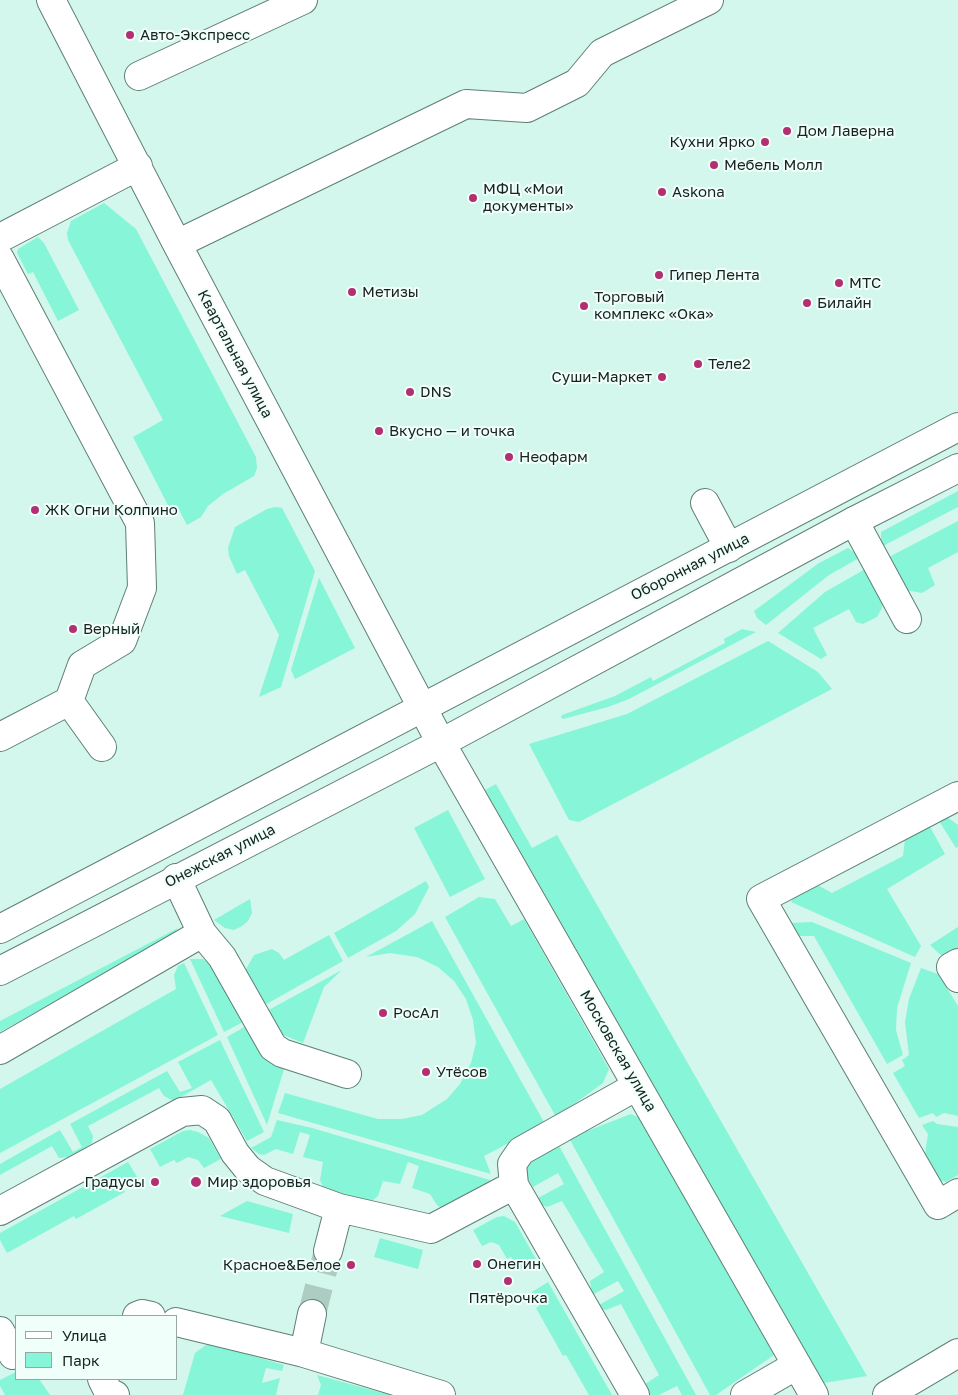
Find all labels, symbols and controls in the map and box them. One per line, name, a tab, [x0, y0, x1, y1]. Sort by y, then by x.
place label: Авто-Экспресс	[140, 26, 250, 44]
marker: Авто-Экспресс	[124, 29, 136, 41]
place label: Дом Лаверна	[797, 122, 895, 140]
marker: Дом Лаверна	[781, 125, 793, 137]
place label: Кухни Ярко	[669, 133, 755, 151]
marker: Кухни Ярко	[759, 136, 771, 148]
place label: Мебель Молл	[724, 156, 823, 174]
marker: Мебель Молл	[708, 159, 720, 171]
place label: МФЦ «Мои документы»	[483, 180, 573, 215]
place label: Askona	[672, 183, 725, 201]
marker: Askona	[656, 186, 668, 198]
marker: МФЦ «Мои документы»	[467, 192, 479, 204]
place label: Гипер Лента	[669, 266, 760, 284]
marker: Гипер Лента	[653, 269, 665, 281]
place label: МТС	[849, 274, 881, 292]
marker: МТС	[833, 277, 845, 289]
place label: Метизы	[362, 283, 419, 301]
marker: Метизы	[346, 286, 358, 298]
street label: Квартальная улица	[194, 287, 276, 421]
place label: Торговый комплекс «Ока»	[594, 288, 713, 323]
place label: Билайн	[817, 294, 872, 312]
marker: Билайн	[801, 297, 813, 309]
marker: Торговый комплекс «Ока»	[578, 300, 590, 312]
place label: Теле2	[708, 355, 751, 373]
marker: Теле2	[692, 358, 704, 370]
place label: Суши-Маркет	[552, 368, 652, 386]
marker: Суши-Маркет	[656, 371, 668, 383]
place label: DNS	[420, 383, 451, 401]
marker: DNS	[404, 386, 416, 398]
place label: Вкусно — и точка	[389, 422, 515, 440]
marker: Вкусно — и точка	[373, 425, 385, 437]
place label: Неофарм	[519, 448, 588, 466]
marker: Неофарм	[503, 451, 515, 463]
place label: ЖК Огни Колпино	[45, 501, 178, 519]
marker: ЖК Огни Колпино	[29, 504, 41, 516]
street label: Оборонная улица	[628, 529, 752, 605]
place label: Верный	[83, 620, 140, 638]
marker: Верный	[67, 623, 79, 635]
street label: Онежская улица	[162, 820, 278, 892]
street label: Московская улица	[576, 987, 660, 1115]
place label: РосАл	[393, 1004, 439, 1022]
marker: РосАл	[377, 1007, 389, 1019]
place label: Утёсов	[436, 1063, 487, 1081]
marker: Утёсов	[420, 1066, 432, 1078]
place label: Градусы	[84, 1173, 145, 1191]
place label: Мир здоровья	[207, 1173, 311, 1191]
marker: Мир здоровья	[189, 1175, 203, 1189]
marker: Градусы	[149, 1176, 161, 1188]
place label: Онегин	[487, 1255, 541, 1273]
place label: Красное&Белое	[223, 1256, 341, 1274]
marker: Онегин	[471, 1258, 483, 1270]
marker: Красное&Белое	[345, 1259, 357, 1271]
marker: Пятёрочка	[502, 1275, 514, 1287]
place label: Пятёрочка	[468, 1289, 548, 1307]
legend	[15, 1315, 178, 1380]
text: Улица	[62, 1326, 107, 1344]
text: Парк	[62, 1351, 100, 1369]

